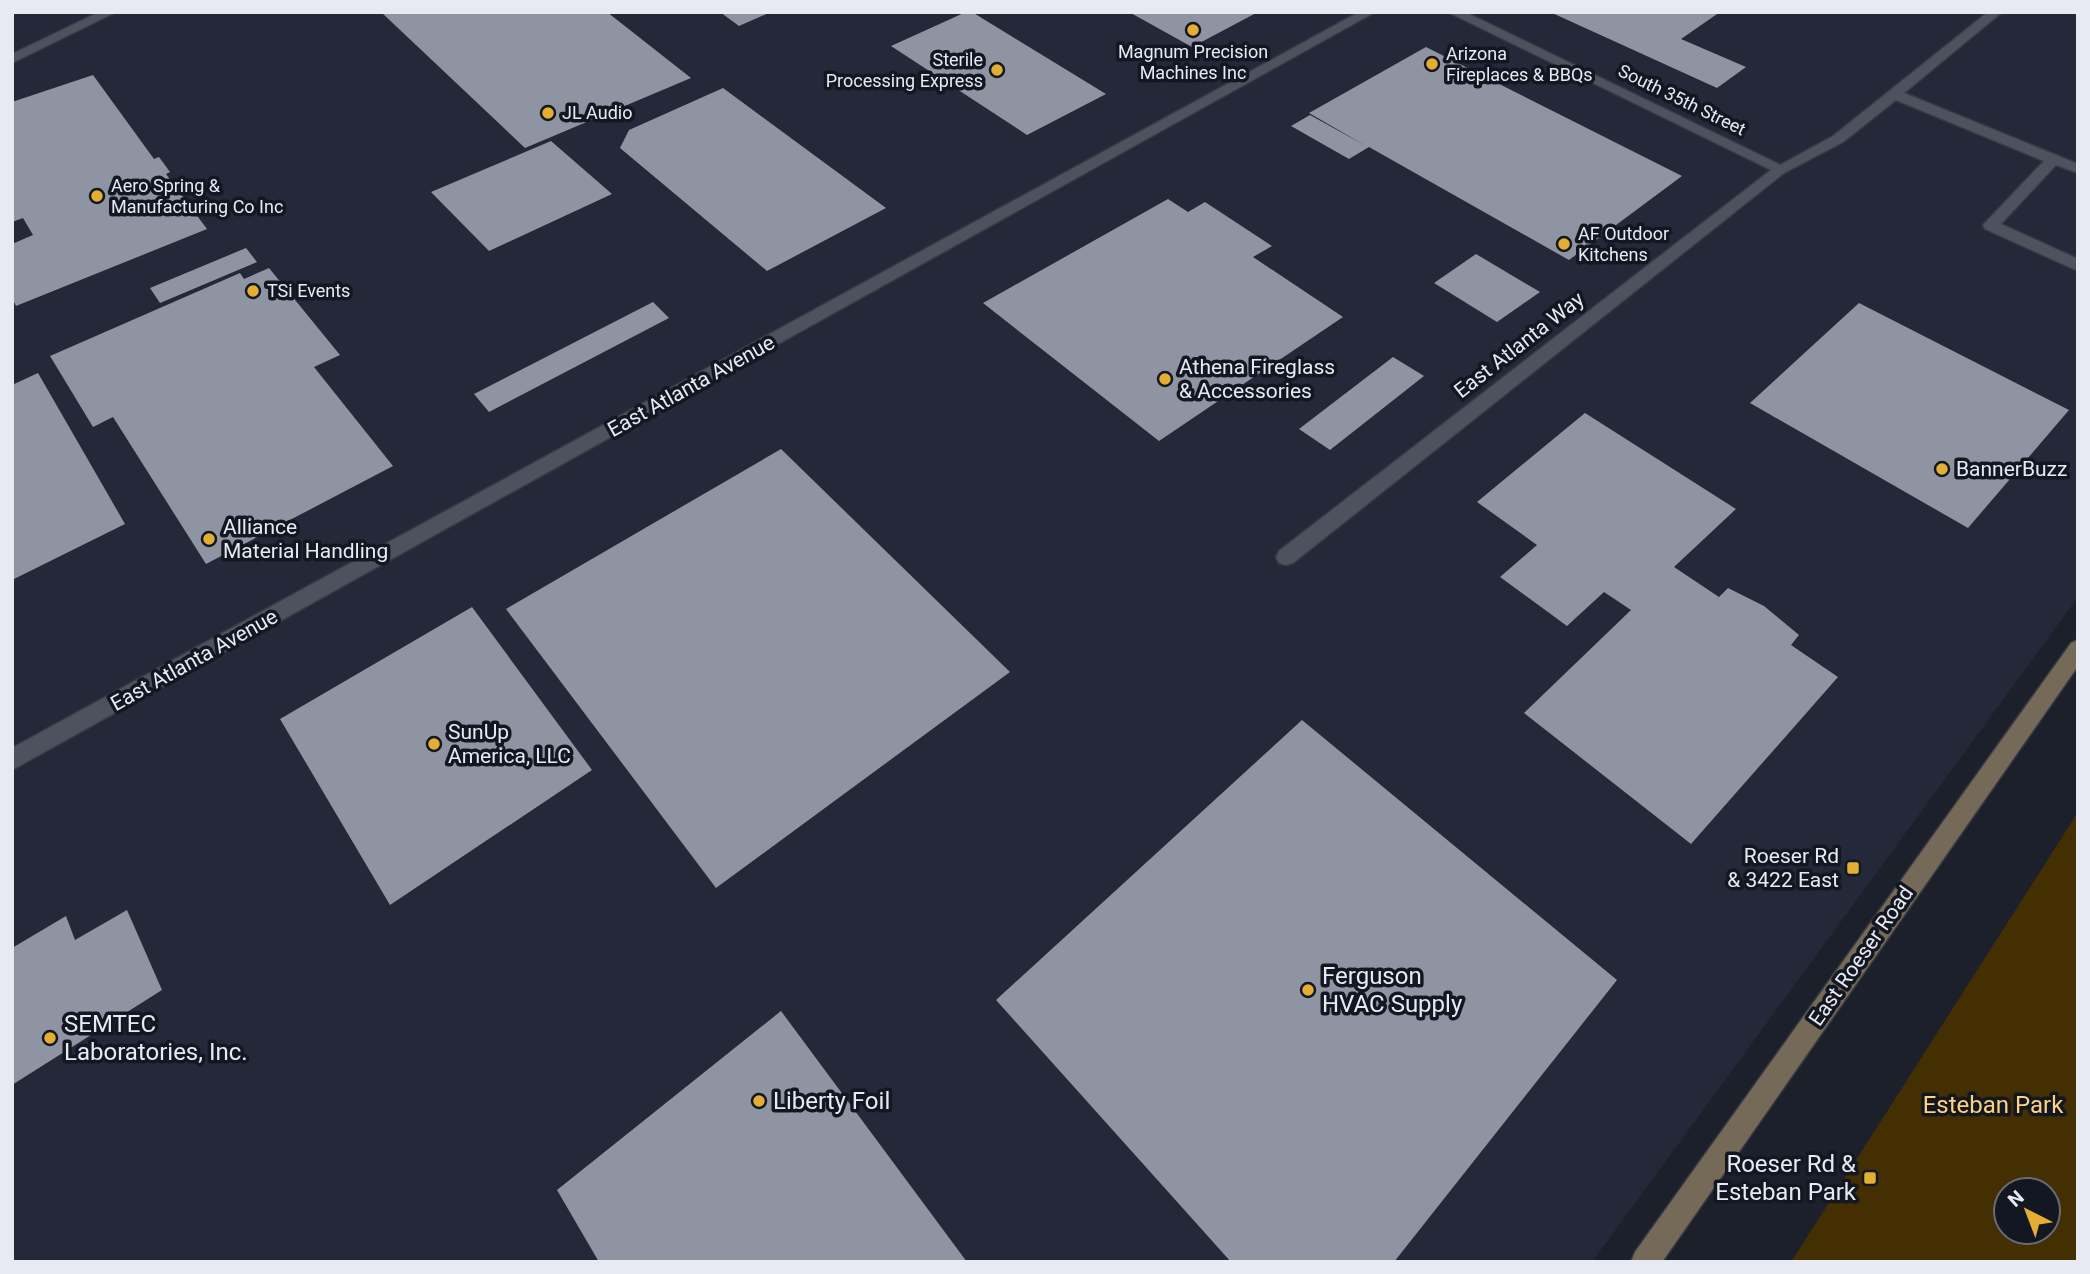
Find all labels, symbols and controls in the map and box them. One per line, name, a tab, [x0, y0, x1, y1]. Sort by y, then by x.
marker: Magnum Precision Machines Inc	[1185, 22, 1201, 38]
place label: Magnum Precision Machines Inc	[1118, 41, 1268, 83]
place label: Arizona Fireplaces & BBQs	[1446, 43, 1593, 85]
place label: Sterile Processing Express	[826, 49, 983, 91]
marker: Arizona Fireplaces & BBQs	[1424, 56, 1440, 72]
street label: South 35th Street	[1615, 60, 1749, 140]
marker: Sterile Processing Express	[989, 62, 1005, 78]
place label: JL Audio	[562, 102, 632, 123]
marker: JL Audio	[540, 105, 556, 121]
place label: Aero Spring & Manufacturing Co Inc	[111, 175, 283, 217]
marker: Aero Spring & Manufacturing Co Inc	[89, 188, 105, 204]
place label: AF Outdoor Kitchens	[1578, 223, 1669, 265]
marker: AF Outdoor Kitchens	[1556, 236, 1572, 252]
place label: TSi Events	[267, 280, 350, 301]
marker: TSi Events	[245, 283, 261, 299]
street label: East Atlanta Way	[1449, 287, 1589, 403]
street label: East Atlanta Avenue	[603, 330, 779, 442]
place label: Athena Fireglass & Accessories	[1179, 355, 1335, 403]
marker: Athena Fireglass & Accessories	[1157, 371, 1173, 387]
place label: BannerBuzz	[1956, 457, 2067, 481]
marker: BannerBuzz	[1934, 461, 1950, 477]
place label: Alliance Material Handling	[223, 515, 388, 563]
marker: Alliance Material Handling	[201, 531, 217, 547]
street label: East Atlanta Avenue	[106, 604, 282, 716]
place label: SunUp America, LLC	[448, 720, 571, 768]
marker: SunUp America, LLC	[426, 736, 442, 752]
place label: Roeser Rd & 3422 East	[1727, 844, 1839, 892]
marker: Roeser Rd & 3422 East	[1845, 860, 1861, 876]
street label: East Roeser Road	[1804, 882, 1918, 1030]
place label: Ferguson HVAC Supply	[1322, 962, 1463, 1018]
marker: Ferguson HVAC Supply	[1300, 982, 1316, 998]
place label: SEMTEC Laboratories, Inc.	[64, 1010, 248, 1066]
marker: SEMTEC Laboratories, Inc.	[42, 1030, 58, 1046]
place label: Liberty Foil	[773, 1087, 890, 1115]
park label: Esteban Park	[1923, 1091, 2064, 1119]
marker: Liberty Foil	[751, 1093, 767, 1109]
place label: Roeser Rd & Esteban Park	[1715, 1150, 1857, 1206]
marker: Roeser Rd & Esteban Park	[1862, 1170, 1878, 1186]
north arrow	[1992, 1176, 2062, 1246]
text: N	[2003, 1186, 2029, 1212]

